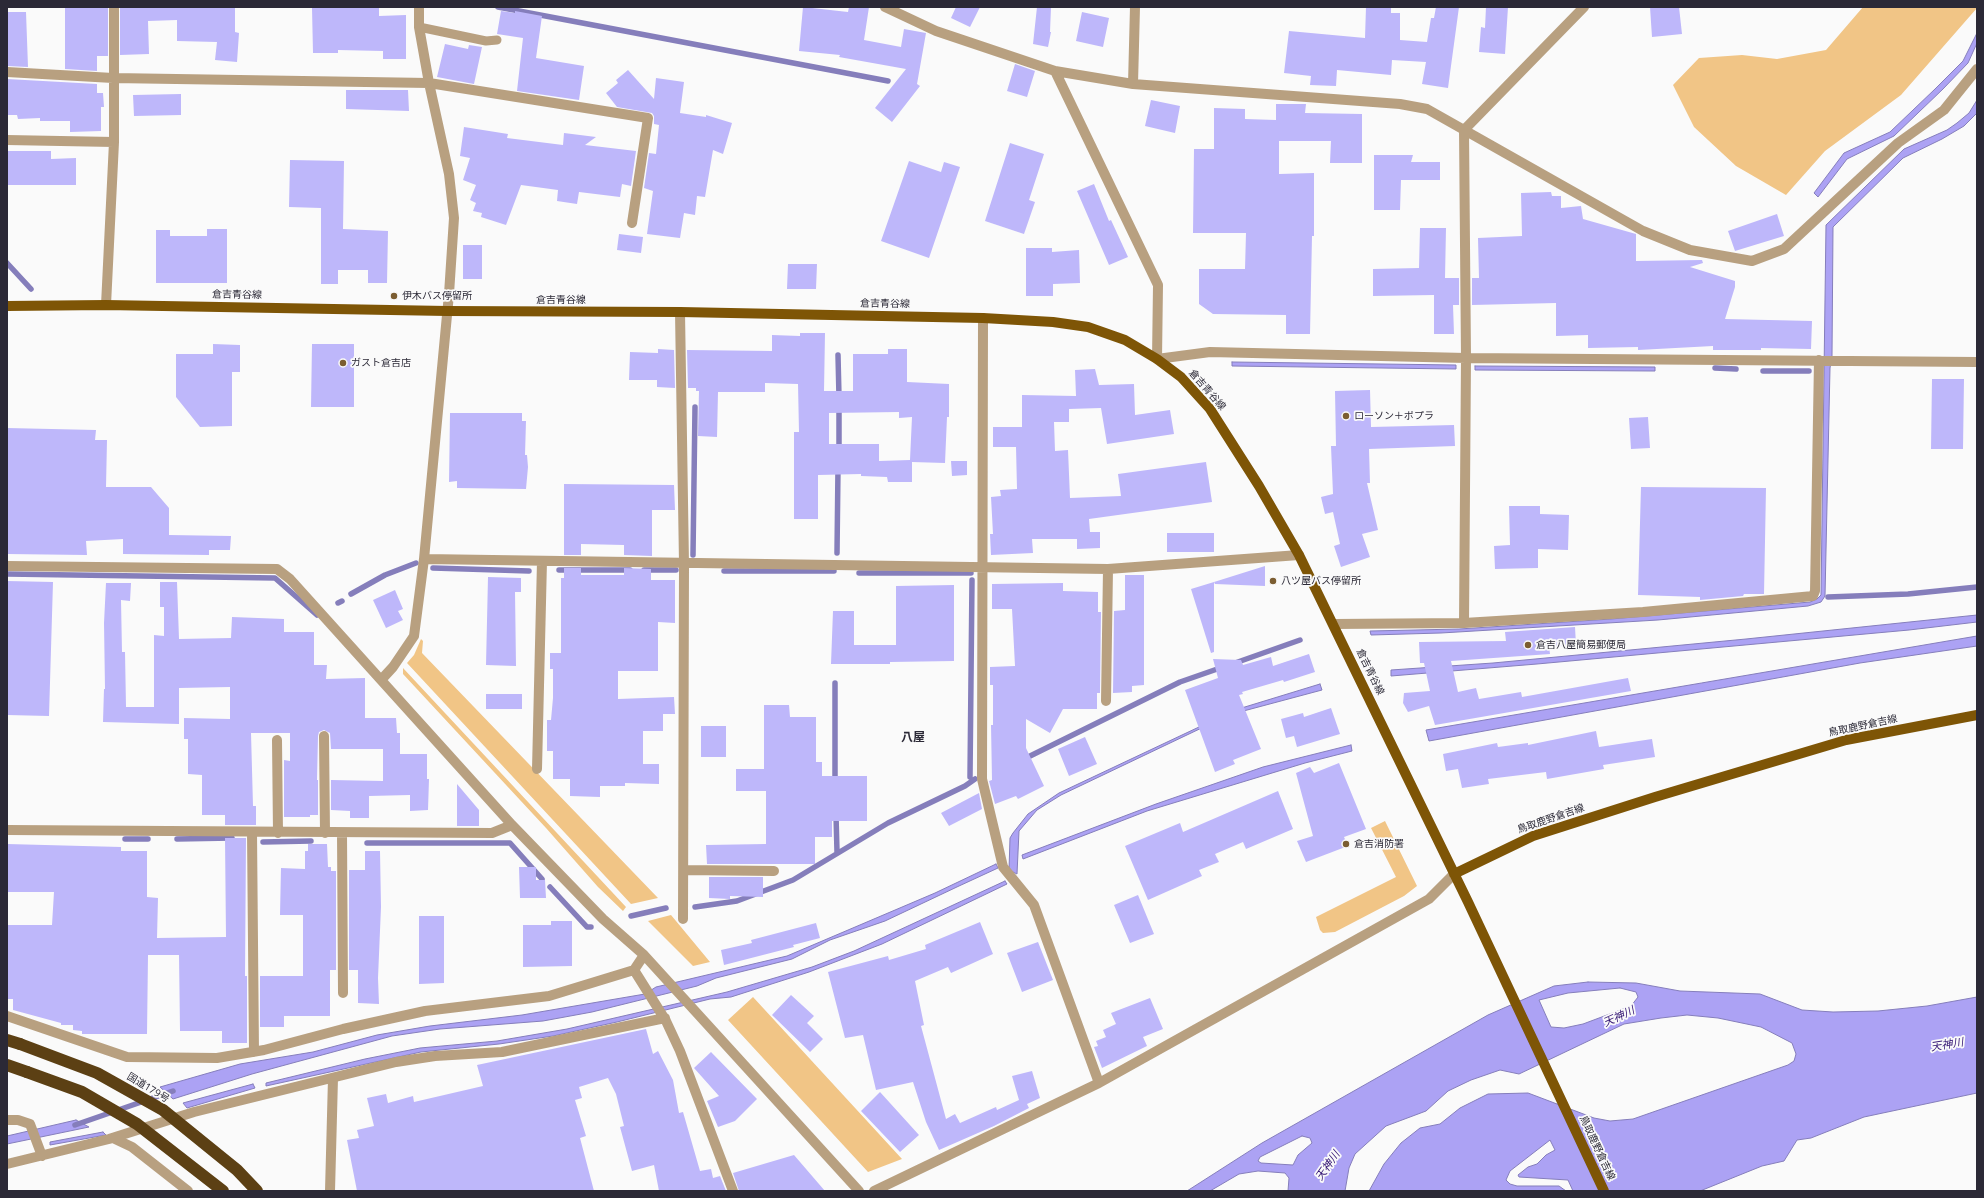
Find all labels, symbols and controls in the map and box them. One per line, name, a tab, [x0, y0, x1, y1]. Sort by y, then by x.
street label: 倉吉青谷線	[212, 289, 262, 301]
place label: 伊木バス停留所	[402, 290, 472, 302]
marker: 伊木バス停留所	[389, 291, 399, 301]
street label: 倉吉青谷線	[536, 294, 586, 306]
street label: 倉吉青谷線	[860, 298, 910, 310]
place label: ガスト倉吉店	[351, 357, 411, 369]
marker: ガスト倉吉店	[338, 358, 348, 368]
street label: 倉吉青谷線	[1186, 367, 1228, 413]
place label: ローソン＋ポプラ	[1354, 410, 1434, 422]
marker: ローソン＋ポプラ	[1341, 411, 1351, 421]
place label: 八ツ屋バス停留所	[1281, 575, 1361, 587]
marker: 八ツ屋バス停留所	[1268, 576, 1278, 586]
place label: 倉吉八屋簡易郵便局	[1536, 639, 1626, 651]
marker: 倉吉八屋簡易郵便局	[1523, 640, 1533, 650]
street label: 倉吉青谷線	[1354, 647, 1386, 697]
street label: 鳥取鹿野倉吉線	[1828, 713, 1898, 739]
district label: 八屋	[901, 731, 925, 745]
street label: 鳥取鹿野倉吉線	[1516, 802, 1586, 836]
place label: 倉吉消防署	[1354, 838, 1404, 850]
marker: 倉吉消防署	[1341, 839, 1351, 849]
water label: 天神川	[1601, 1004, 1637, 1030]
water label: 天神川	[1930, 1036, 1964, 1054]
street label: 国道179号	[125, 1071, 171, 1105]
street label: 鳥取鹿野倉吉線	[1577, 1114, 1617, 1182]
water label: 天神川	[1313, 1149, 1343, 1183]

